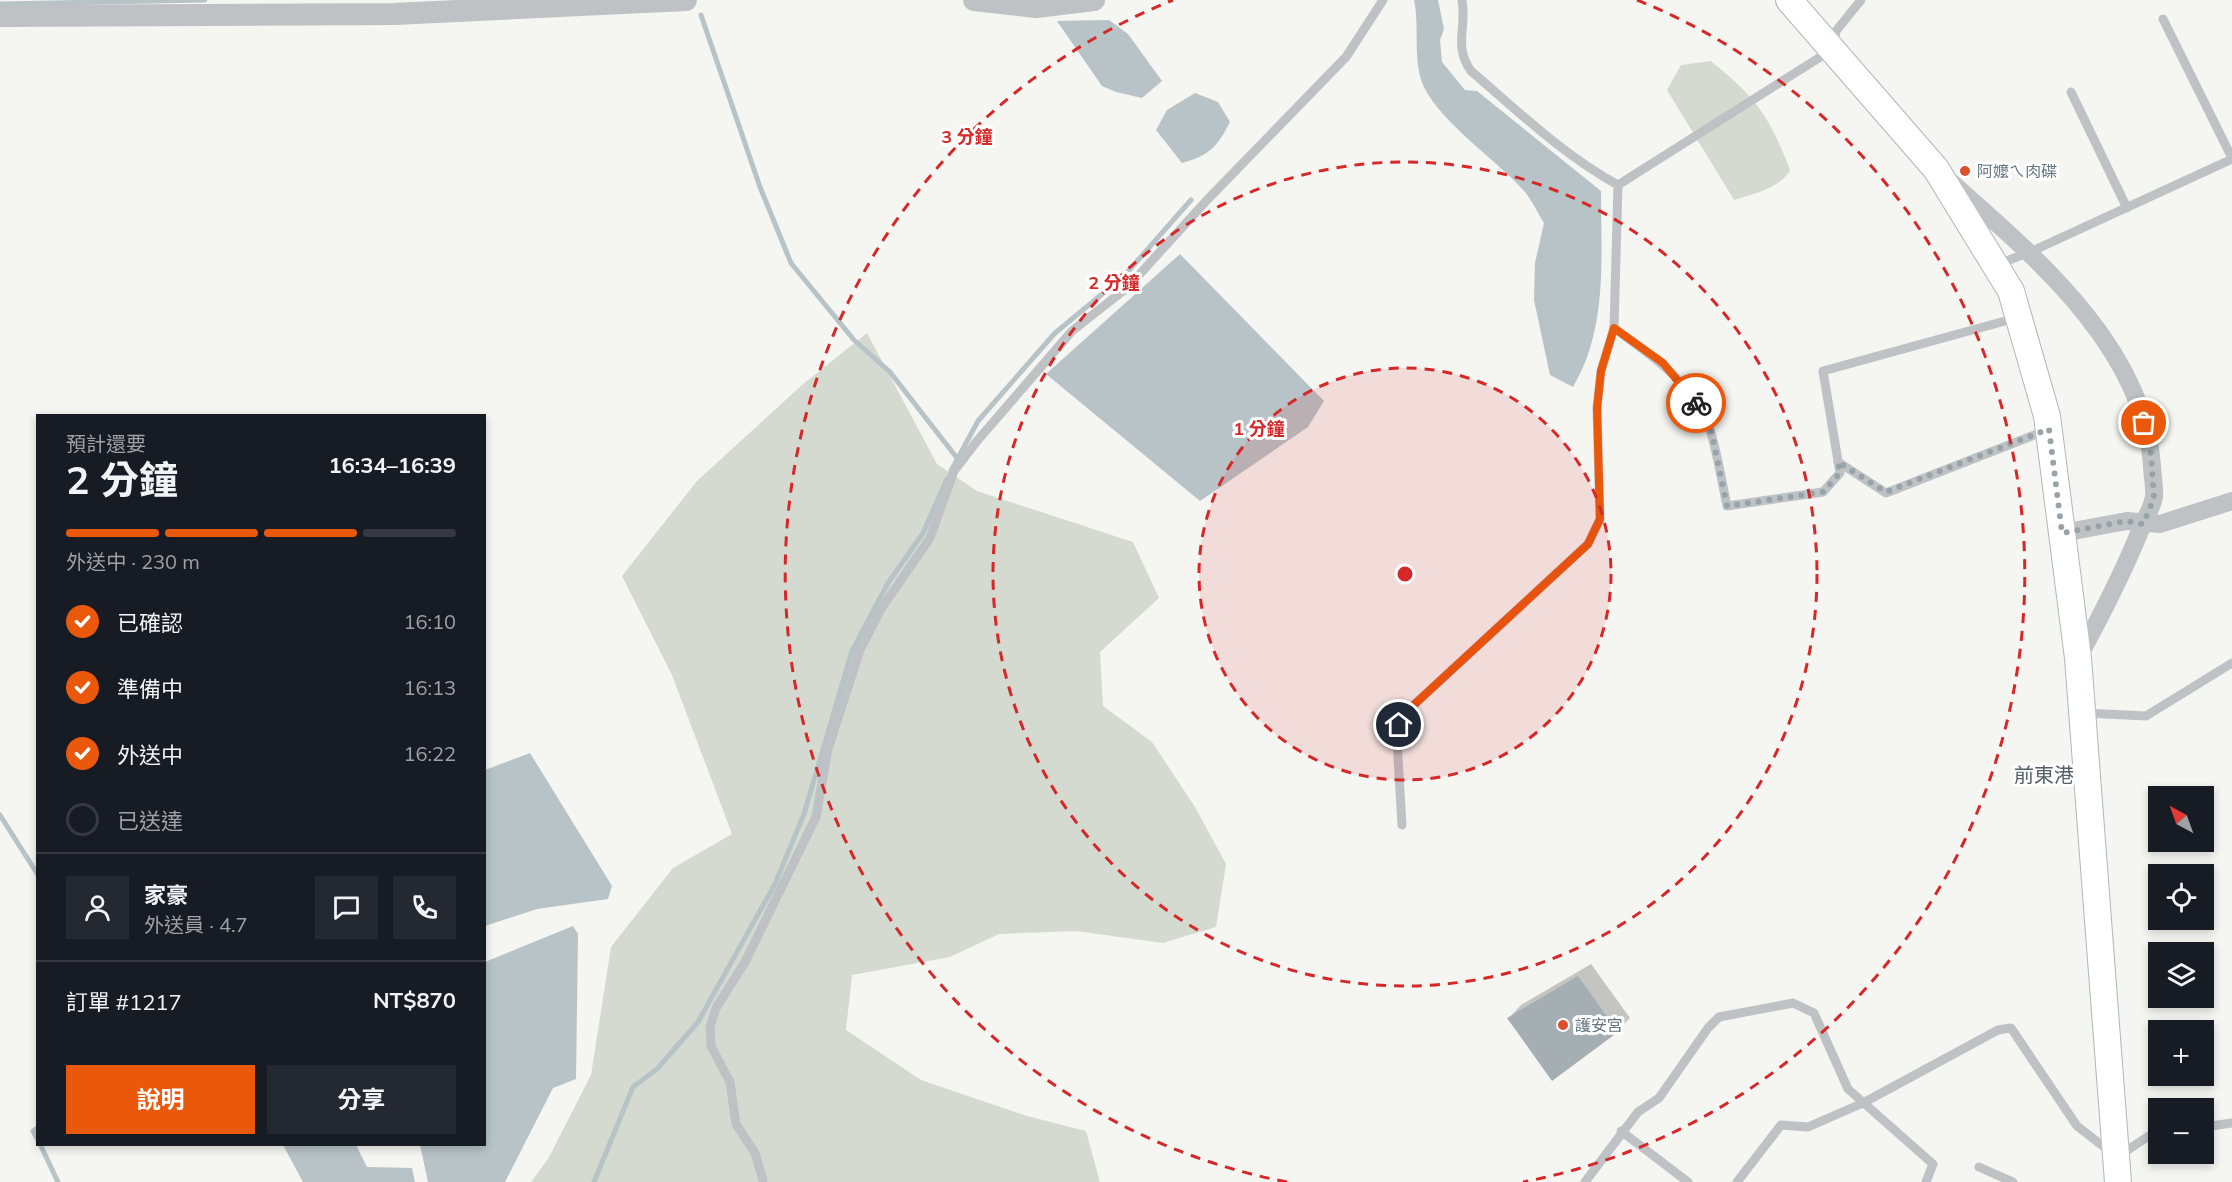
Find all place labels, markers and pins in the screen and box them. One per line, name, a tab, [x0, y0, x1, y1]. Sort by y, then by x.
place label: 阿嬤ㄟ肉碟	[1977, 161, 2057, 181]
marker: 阿嬤ㄟ肉碟	[1958, 164, 1972, 178]
pin	[2118, 397, 2169, 448]
centre of rings	[1395, 564, 1415, 584]
pin	[1373, 699, 1424, 750]
place label: 護安宮	[1575, 1015, 1623, 1035]
marker: 護安宮	[1556, 1018, 1570, 1032]

